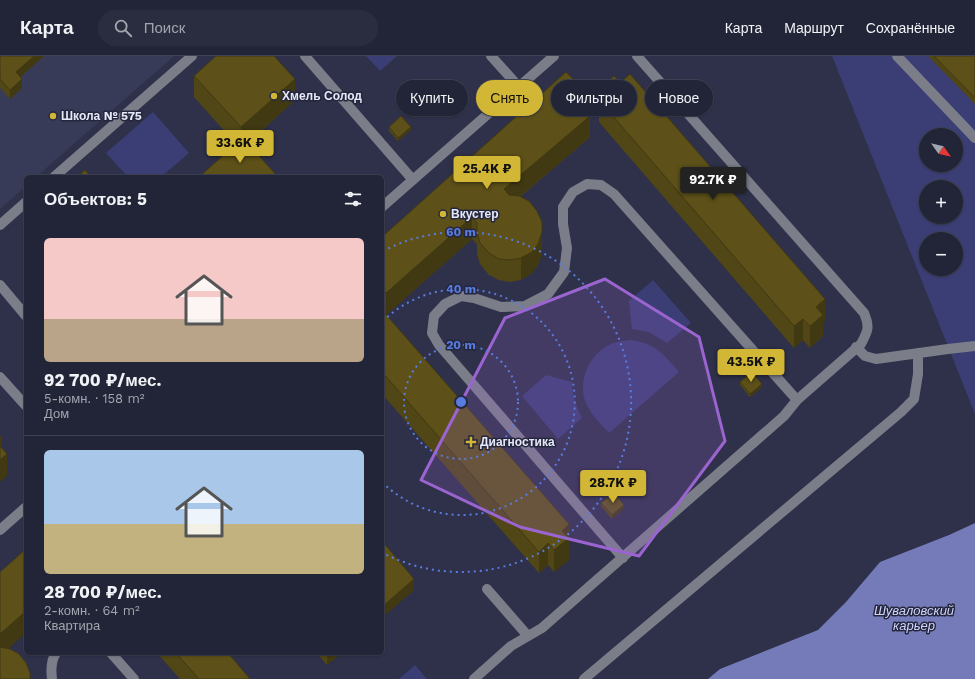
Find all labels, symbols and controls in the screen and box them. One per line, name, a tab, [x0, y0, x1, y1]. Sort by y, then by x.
search box	[98, 10, 378, 46]
text: Карта	[20, 16, 74, 39]
icon: search	[112, 17, 134, 39]
text: Поиск	[144, 19, 185, 37]
text: Карта	[725, 20, 762, 36]
text: Маршрут	[784, 20, 844, 36]
text: Сохранённые	[866, 20, 955, 36]
chip: Купить	[396, 80, 468, 116]
chip: Снять	[476, 80, 543, 116]
chip: Фильтры	[551, 80, 637, 116]
chip: Новое	[645, 80, 713, 116]
place label: Хмель Солод	[282, 89, 362, 103]
marker: Хмель Солод	[269, 91, 279, 101]
place label: Школа № 575	[61, 109, 142, 123]
marker: Школа № 575	[48, 111, 58, 121]
north arrow	[919, 128, 963, 172]
map controls	[919, 128, 963, 276]
pin: 33.6K ₽	[203, 130, 277, 164]
text: 33.6K ₽	[216, 135, 264, 150]
pin: 25.4K ₽	[450, 156, 524, 190]
text: 25.4K ₽	[462, 161, 512, 176]
pin: 92.7K ₽	[676, 167, 750, 201]
text: 92.7K ₽	[689, 172, 737, 187]
button: +	[919, 180, 963, 224]
icon: filters	[342, 188, 364, 210]
text: Объектов: 5	[44, 189, 147, 209]
place label: Вкустер	[451, 207, 499, 221]
marker: Вкустер	[438, 209, 448, 219]
text: 60 m	[446, 225, 476, 239]
button: −	[919, 232, 963, 276]
icon: home	[168, 264, 240, 336]
text: 40 m	[446, 282, 476, 296]
text: 20 m	[446, 338, 476, 352]
pin: 43.5K ₽	[714, 349, 788, 383]
text: 43.5K ₽	[726, 354, 776, 369]
text: 92 700 ₽/мес.	[44, 370, 162, 390]
text: 5-комн. · 158 m²	[44, 391, 145, 406]
centre of rings	[454, 395, 468, 409]
text: Дом	[44, 406, 69, 421]
place label: Диагностика	[480, 435, 555, 449]
marker: Диагностика	[465, 436, 477, 448]
pin: 28.7K ₽	[576, 470, 650, 504]
text: 28.7K ₽	[589, 475, 637, 490]
icon: home	[168, 476, 240, 548]
text: 28 700 ₽/мес.	[44, 582, 162, 602]
text: 2-комн. · 64 m²	[44, 603, 140, 618]
water label: Шуваловский карьер	[874, 603, 954, 633]
text: Квартира	[44, 618, 100, 633]

